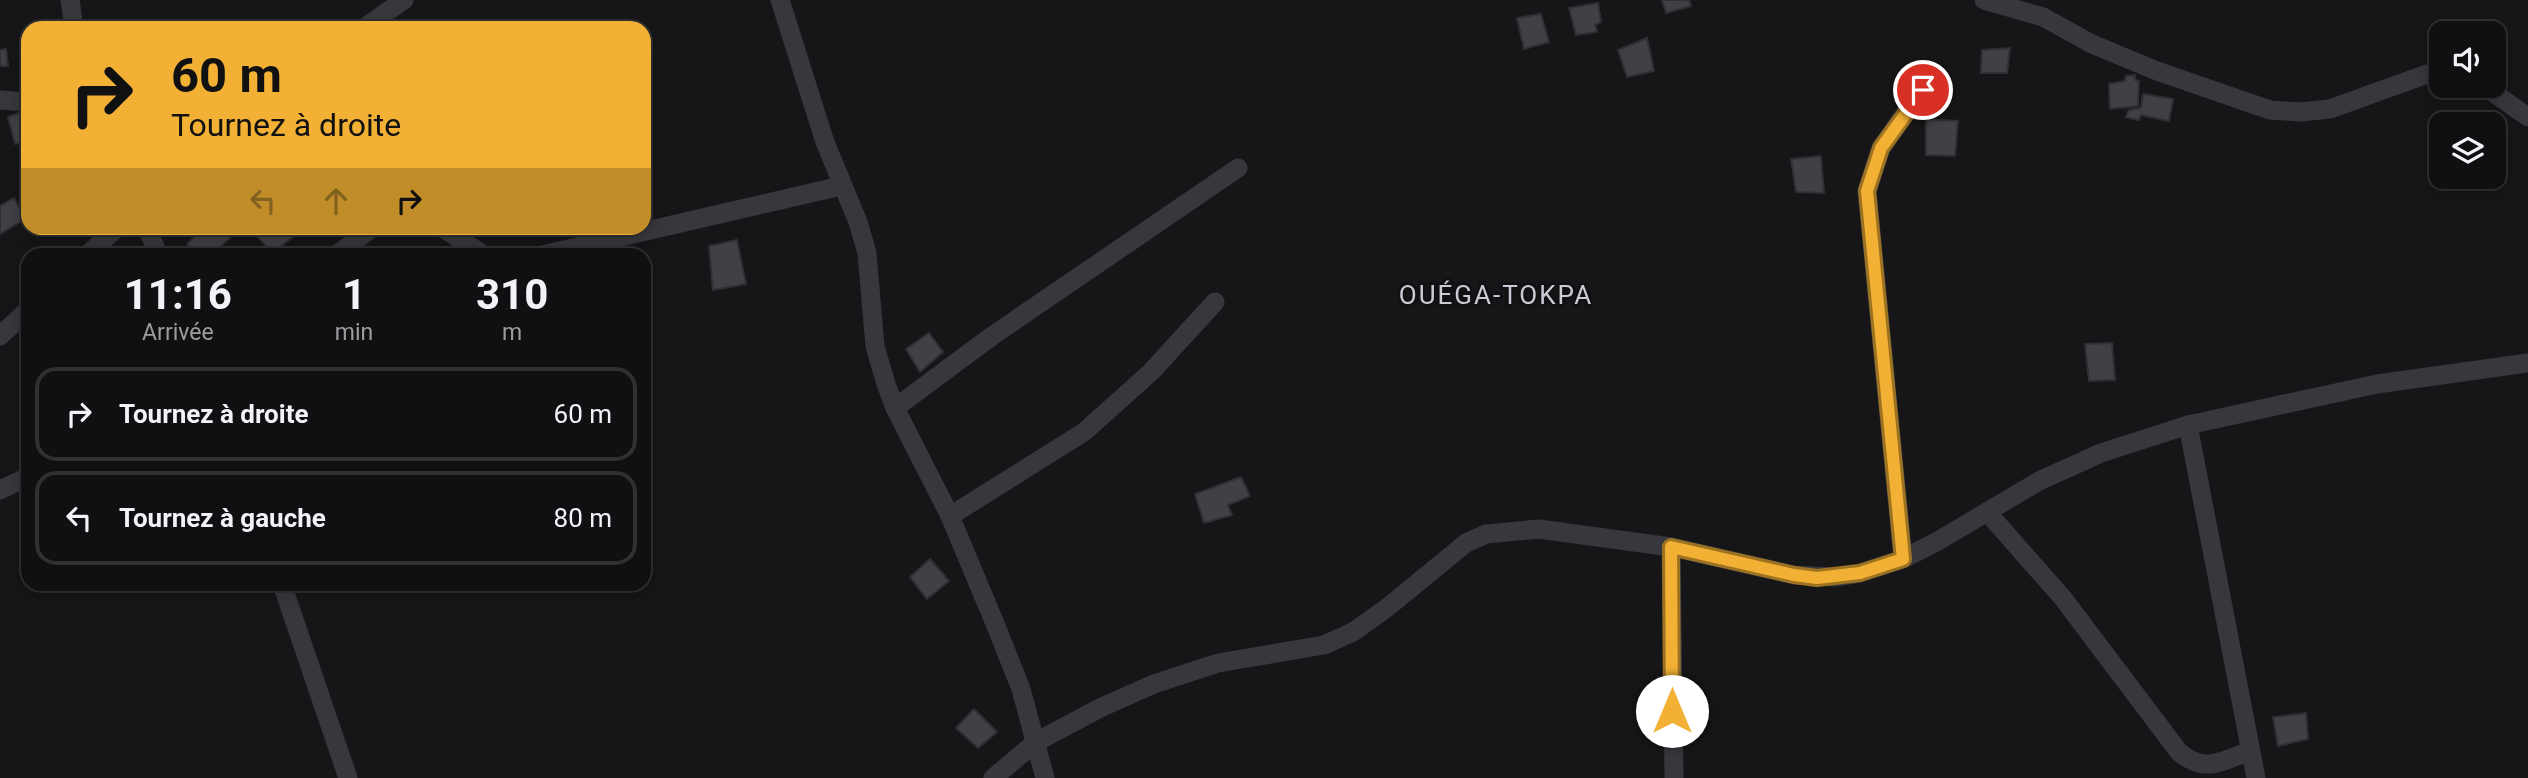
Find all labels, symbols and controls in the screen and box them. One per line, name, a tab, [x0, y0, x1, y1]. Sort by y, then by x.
map controls	[2429, 21, 2506, 189]
button: sound	[2429, 21, 2506, 98]
text: 60 m	[171, 47, 282, 104]
icon: right	[56, 49, 147, 140]
pin	[1893, 60, 1953, 120]
icon: arrive	[1904, 71, 1942, 109]
text: Tournez à droite	[171, 106, 401, 144]
button: layers	[2429, 112, 2506, 189]
icon: left	[244, 182, 282, 220]
icon: ahead	[317, 182, 355, 220]
icon: right	[390, 182, 428, 220]
text: 11:16	[124, 270, 232, 319]
text: 1	[342, 270, 366, 319]
text: 310	[476, 270, 548, 319]
district label: OUÉGA-TOKPA	[1399, 280, 1593, 310]
text: Arrivée	[142, 319, 214, 346]
text: min	[335, 319, 373, 346]
text: m	[502, 319, 522, 346]
icon: right	[60, 395, 98, 433]
text: Tournez à droite	[119, 399, 309, 429]
text: 60 m	[554, 399, 612, 429]
icon: left	[60, 499, 98, 537]
text: Tournez à gauche	[119, 503, 326, 533]
text: 80 m	[554, 503, 612, 533]
position arrow	[1635, 674, 1709, 748]

